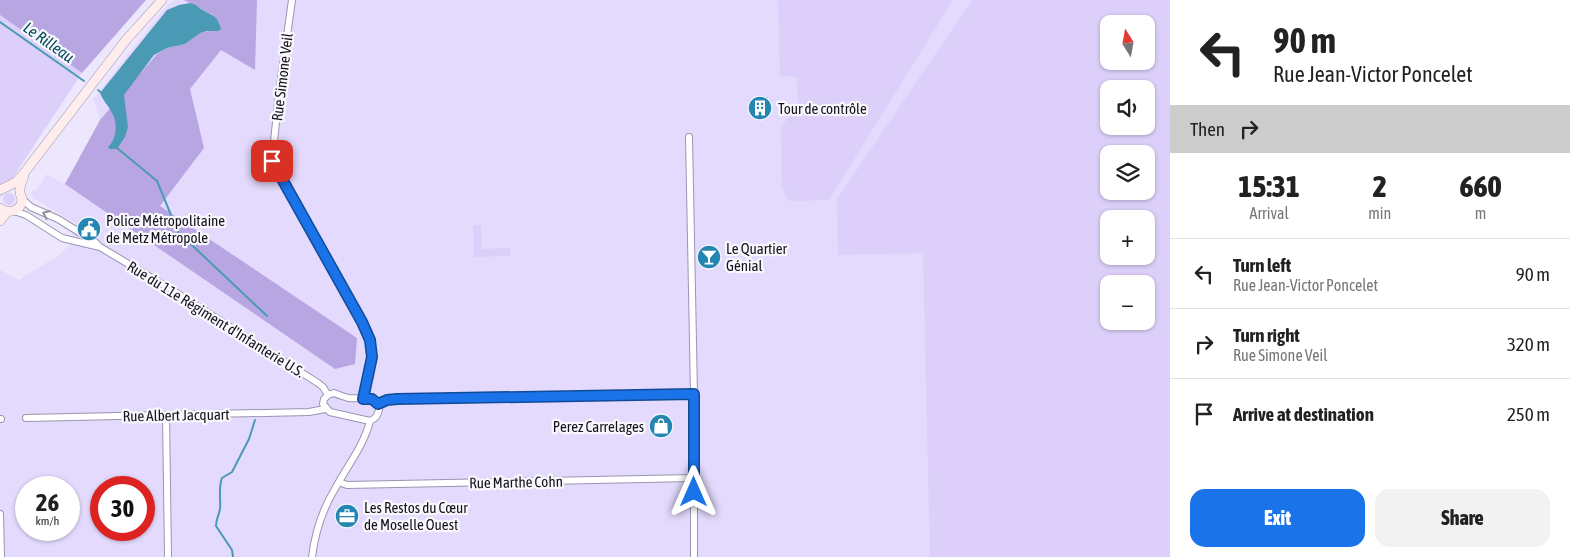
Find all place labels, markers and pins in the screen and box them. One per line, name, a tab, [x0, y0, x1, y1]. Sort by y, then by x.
building icon: Tour de contrôle	[747, 95, 773, 121]
place label: Tour de contrôle	[778, 100, 867, 117]
pin	[251, 140, 293, 182]
place label: Police Métropolitaine de Metz Métropole	[106, 212, 225, 246]
public building icon: Police Métropolitaine de Metz Métropole	[76, 216, 102, 242]
place label: Le Quartier Génial	[726, 240, 788, 274]
bar icon: Le Quartier Génial	[696, 244, 722, 270]
shop icon: Perez Carrelages	[648, 413, 674, 439]
place label: Perez Carrelages	[553, 418, 644, 435]
place label: Les Restos du Cœur de Moselle Ouest	[364, 499, 468, 533]
office icon: Les Restos du Cœur de Moselle Ouest	[334, 503, 360, 529]

